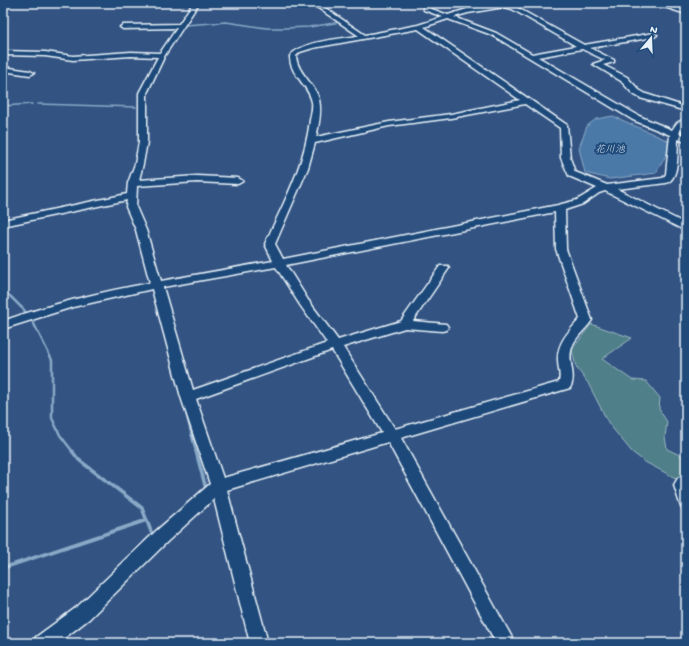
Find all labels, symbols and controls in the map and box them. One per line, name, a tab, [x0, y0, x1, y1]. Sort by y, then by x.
north arrow	[631, 18, 671, 58]
text: N	[648, 24, 659, 37]
water label: 花川池	[595, 144, 626, 156]

